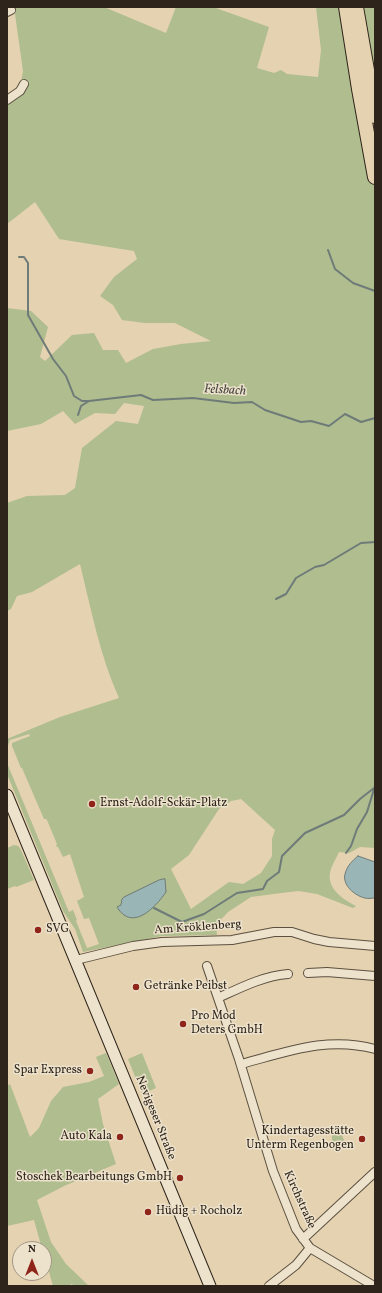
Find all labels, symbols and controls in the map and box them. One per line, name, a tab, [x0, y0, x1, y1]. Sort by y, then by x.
water label: Felsbach	[203, 382, 247, 400]
place label: Ernst-Adolf-Sckär-Platz	[100, 797, 227, 811]
marker: Ernst-Adolf-Sckär-Platz	[87, 799, 97, 809]
street label: Am Kröklenberg	[154, 918, 242, 938]
place label: SVG	[46, 923, 69, 937]
marker: SVG	[33, 925, 43, 935]
place label: Getränke Peibst	[144, 980, 227, 994]
marker: Getränke Peibst	[131, 982, 141, 992]
place label: Pro Mod Deters GmbH	[191, 1010, 263, 1038]
marker: Pro Mod Deters GmbH	[178, 1019, 188, 1029]
place label: Spar Express	[14, 1064, 82, 1078]
marker: Spar Express	[85, 1066, 95, 1076]
street label: Nevigeser Straße	[132, 1074, 178, 1162]
place label: Kindertagesstätte Unterm Regenbogen	[246, 1125, 354, 1153]
place label: Auto Kala	[60, 1130, 112, 1144]
marker: Auto Kala	[115, 1132, 125, 1142]
marker: Kindertagesstätte Unterm Regenbogen	[357, 1134, 367, 1144]
street label: Kirchstraße	[280, 1169, 318, 1231]
place label: Stoschek Bearbeitungs GmbH	[16, 1171, 172, 1185]
marker: Stoschek Bearbeitungs GmbH	[175, 1173, 185, 1183]
place label: Hüdig + Rocholz	[156, 1205, 242, 1219]
marker: Hüdig + Rocholz	[143, 1207, 153, 1217]
north arrow	[12, 1241, 52, 1281]
text: N	[28, 1242, 36, 1257]

